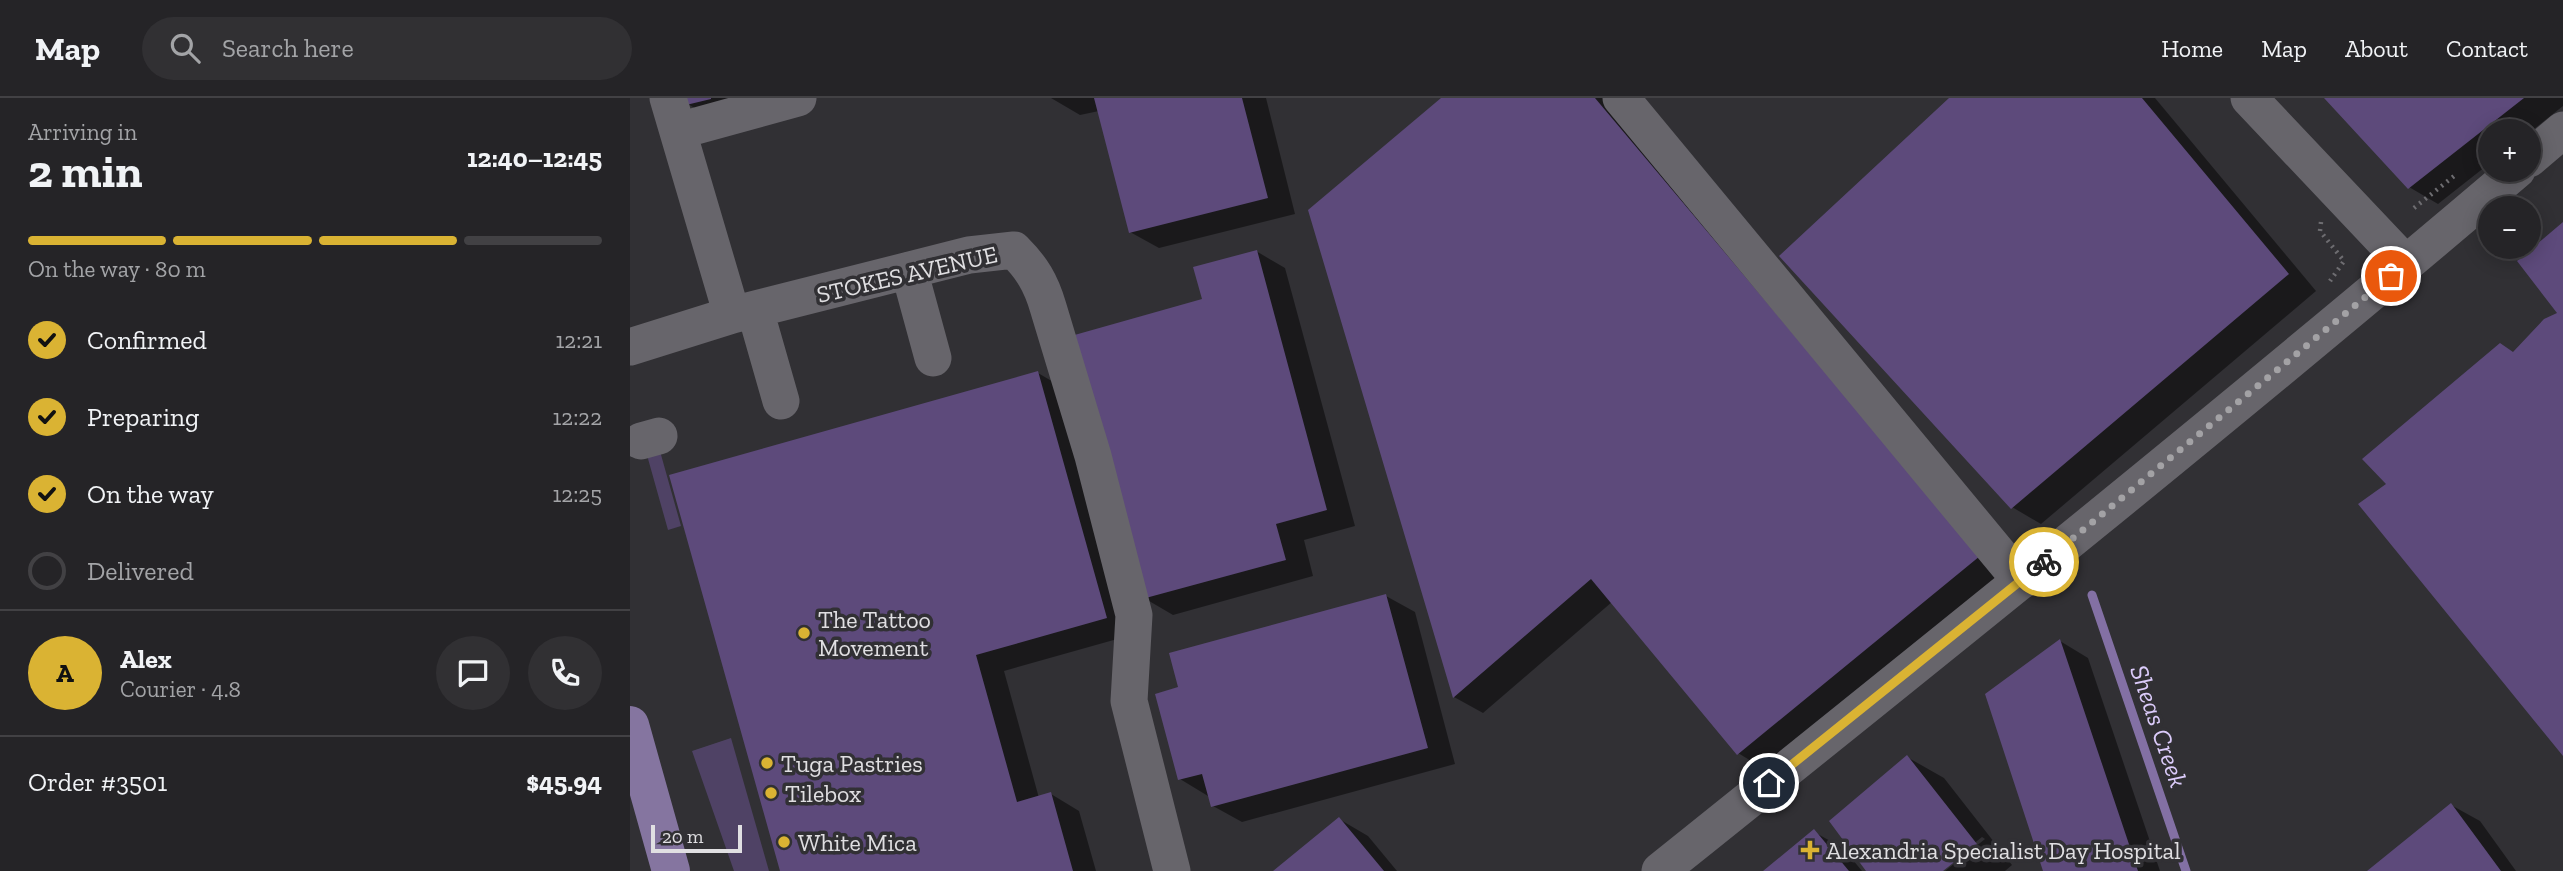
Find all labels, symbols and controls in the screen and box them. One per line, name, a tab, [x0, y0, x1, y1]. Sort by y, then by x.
search box	[142, 17, 632, 80]
text: Map	[35, 29, 100, 68]
icon: search	[166, 29, 204, 67]
text: Search here	[222, 32, 354, 64]
text: Home	[2161, 34, 2223, 63]
text: Map	[2261, 34, 2307, 63]
text: About	[2345, 34, 2408, 63]
text: Contact	[2446, 34, 2528, 63]
text: Arriving in	[28, 118, 137, 146]
map controls	[2478, 119, 2541, 259]
button: +	[2478, 119, 2541, 182]
text: 12:40–12:45	[467, 142, 602, 174]
text: 2 min	[28, 144, 143, 199]
button: −	[2478, 196, 2541, 259]
street label: STOKES AVENUE	[814, 239, 1000, 309]
pin	[2361, 246, 2421, 306]
text: On the way · 80 m	[28, 255, 206, 283]
icon: bag	[2372, 257, 2410, 295]
icon: check	[28, 321, 66, 359]
text: Confirmed	[87, 324, 207, 356]
text: 12:21	[555, 326, 602, 354]
icon: check	[28, 398, 66, 436]
text: Preparing	[87, 401, 199, 433]
text: 12:22	[552, 403, 602, 431]
icon: check	[28, 475, 66, 513]
text: On the way	[87, 478, 214, 510]
text: 12:25	[553, 480, 602, 508]
courier	[2009, 527, 2079, 597]
icon: bike	[2025, 543, 2063, 581]
text: Delivered	[87, 555, 194, 587]
place label: The Tattoo Movement	[818, 605, 931, 662]
marker: The Tattoo Movement	[796, 625, 812, 641]
button: chat	[436, 636, 510, 710]
button: phone	[528, 636, 602, 710]
text: Alex	[120, 643, 172, 675]
text: A	[56, 657, 74, 689]
water label: Sheas Creek	[2123, 661, 2195, 791]
text: Courier · 4.8	[120, 675, 241, 703]
place label: Tuga Pastries	[781, 749, 923, 778]
pin	[1739, 753, 1799, 813]
marker: Tuga Pastries	[759, 755, 775, 771]
icon: home	[1750, 764, 1788, 802]
text: Order #3501	[28, 766, 167, 798]
text: $45.94	[526, 766, 602, 798]
place label: Tilebox	[785, 779, 861, 808]
marker: Tilebox	[763, 785, 779, 801]
scale bar	[651, 822, 742, 854]
text: 20 m	[662, 825, 703, 848]
place label: White Mica	[798, 828, 917, 857]
marker: White Mica	[776, 834, 792, 850]
place label: Alexandria Specialist Day Hospital	[1826, 836, 2181, 865]
marker: Alexandria Specialist Day Hospital	[1800, 840, 1820, 860]

